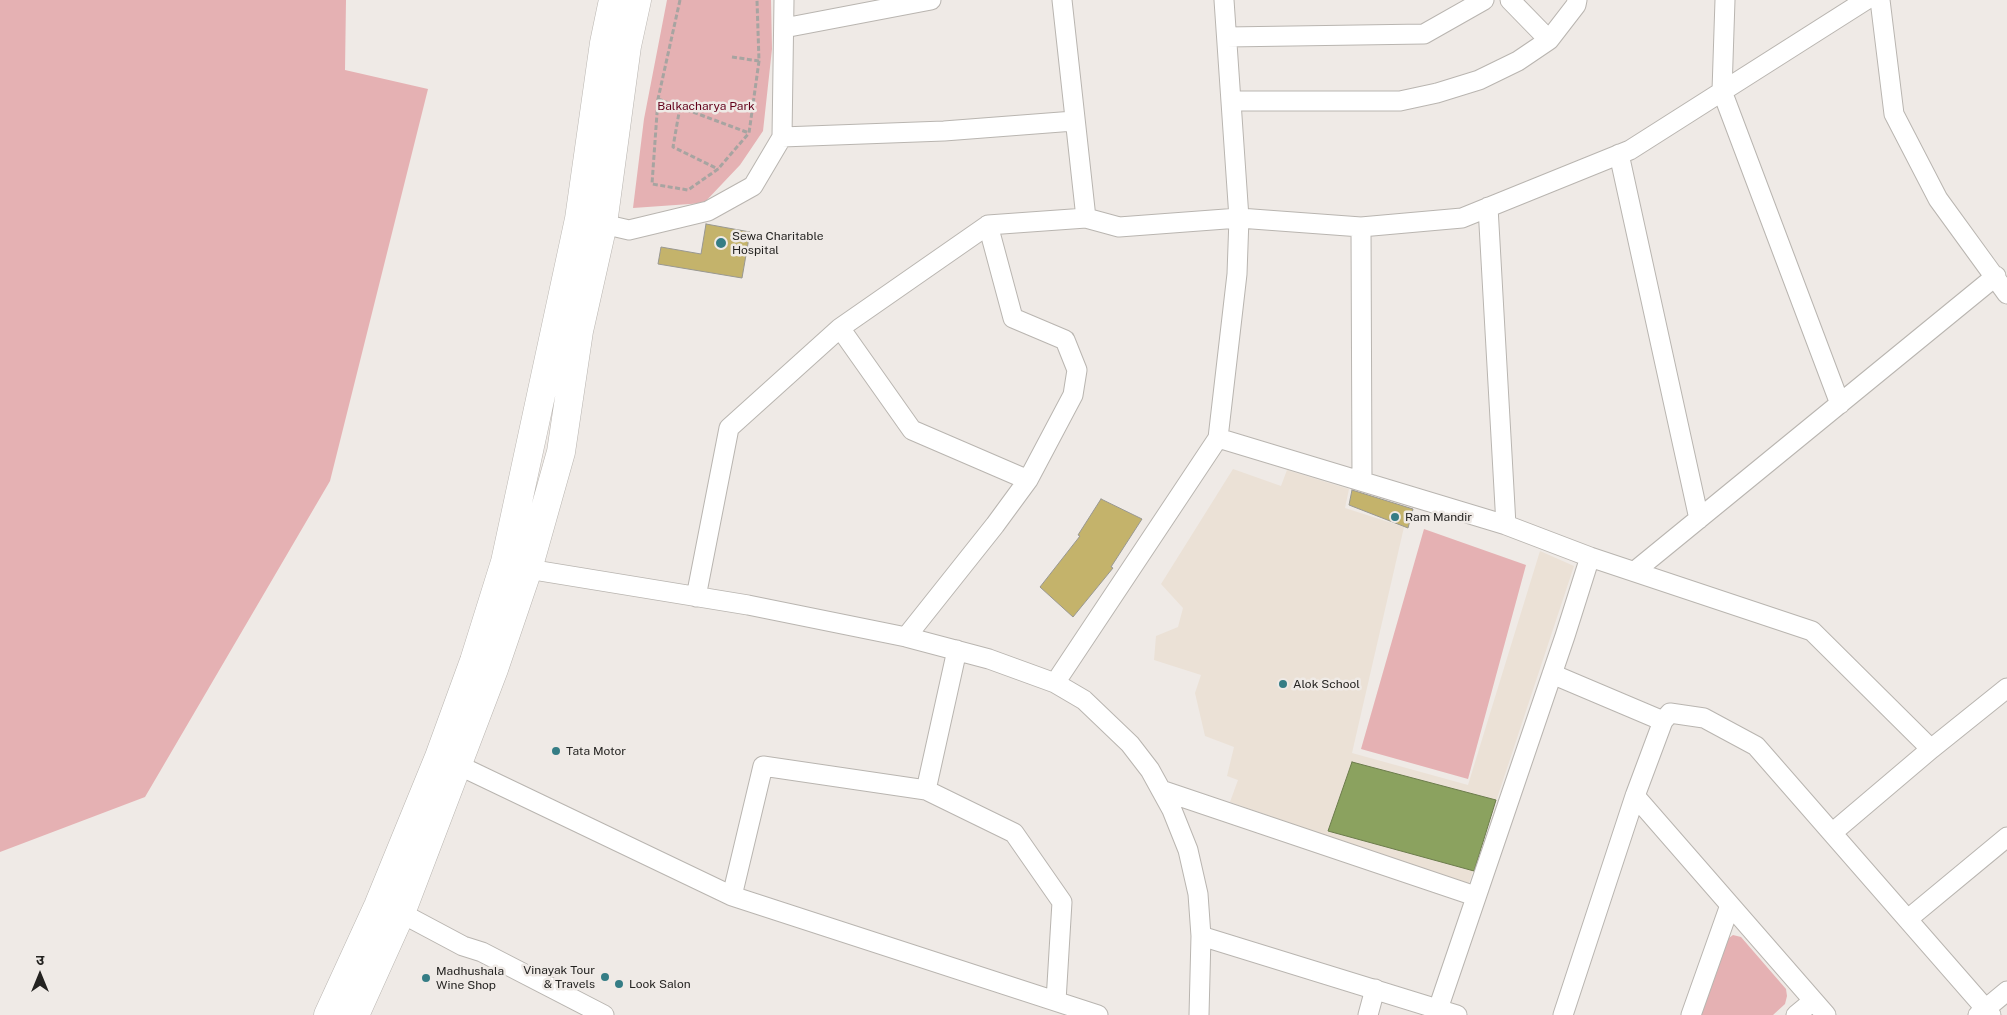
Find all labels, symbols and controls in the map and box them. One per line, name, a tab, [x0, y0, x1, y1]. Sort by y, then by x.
park label: Balkacharya Park	[657, 99, 755, 113]
place label: Sewa Charitable Hospital	[732, 229, 824, 257]
marker: Sewa Charitable Hospital	[714, 236, 728, 250]
place label: Ram Mandir	[1405, 510, 1472, 524]
marker: Ram Mandir	[1389, 511, 1401, 523]
place label: Alok School	[1293, 677, 1360, 691]
marker: Alok School	[1277, 678, 1289, 690]
place label: Tata Motor	[566, 744, 626, 758]
marker: Tata Motor	[550, 745, 562, 757]
north arrow	[15, 950, 65, 1000]
text: उ	[36, 952, 44, 968]
place label: Vinayak Tour & Travels	[523, 963, 595, 991]
place label: Madhushala Wine Shop	[436, 964, 504, 992]
marker: Vinayak Tour & Travels	[599, 971, 611, 983]
marker: Madhushala Wine Shop	[420, 972, 432, 984]
place label: Look Salon	[629, 977, 691, 991]
marker: Look Salon	[613, 978, 625, 990]

